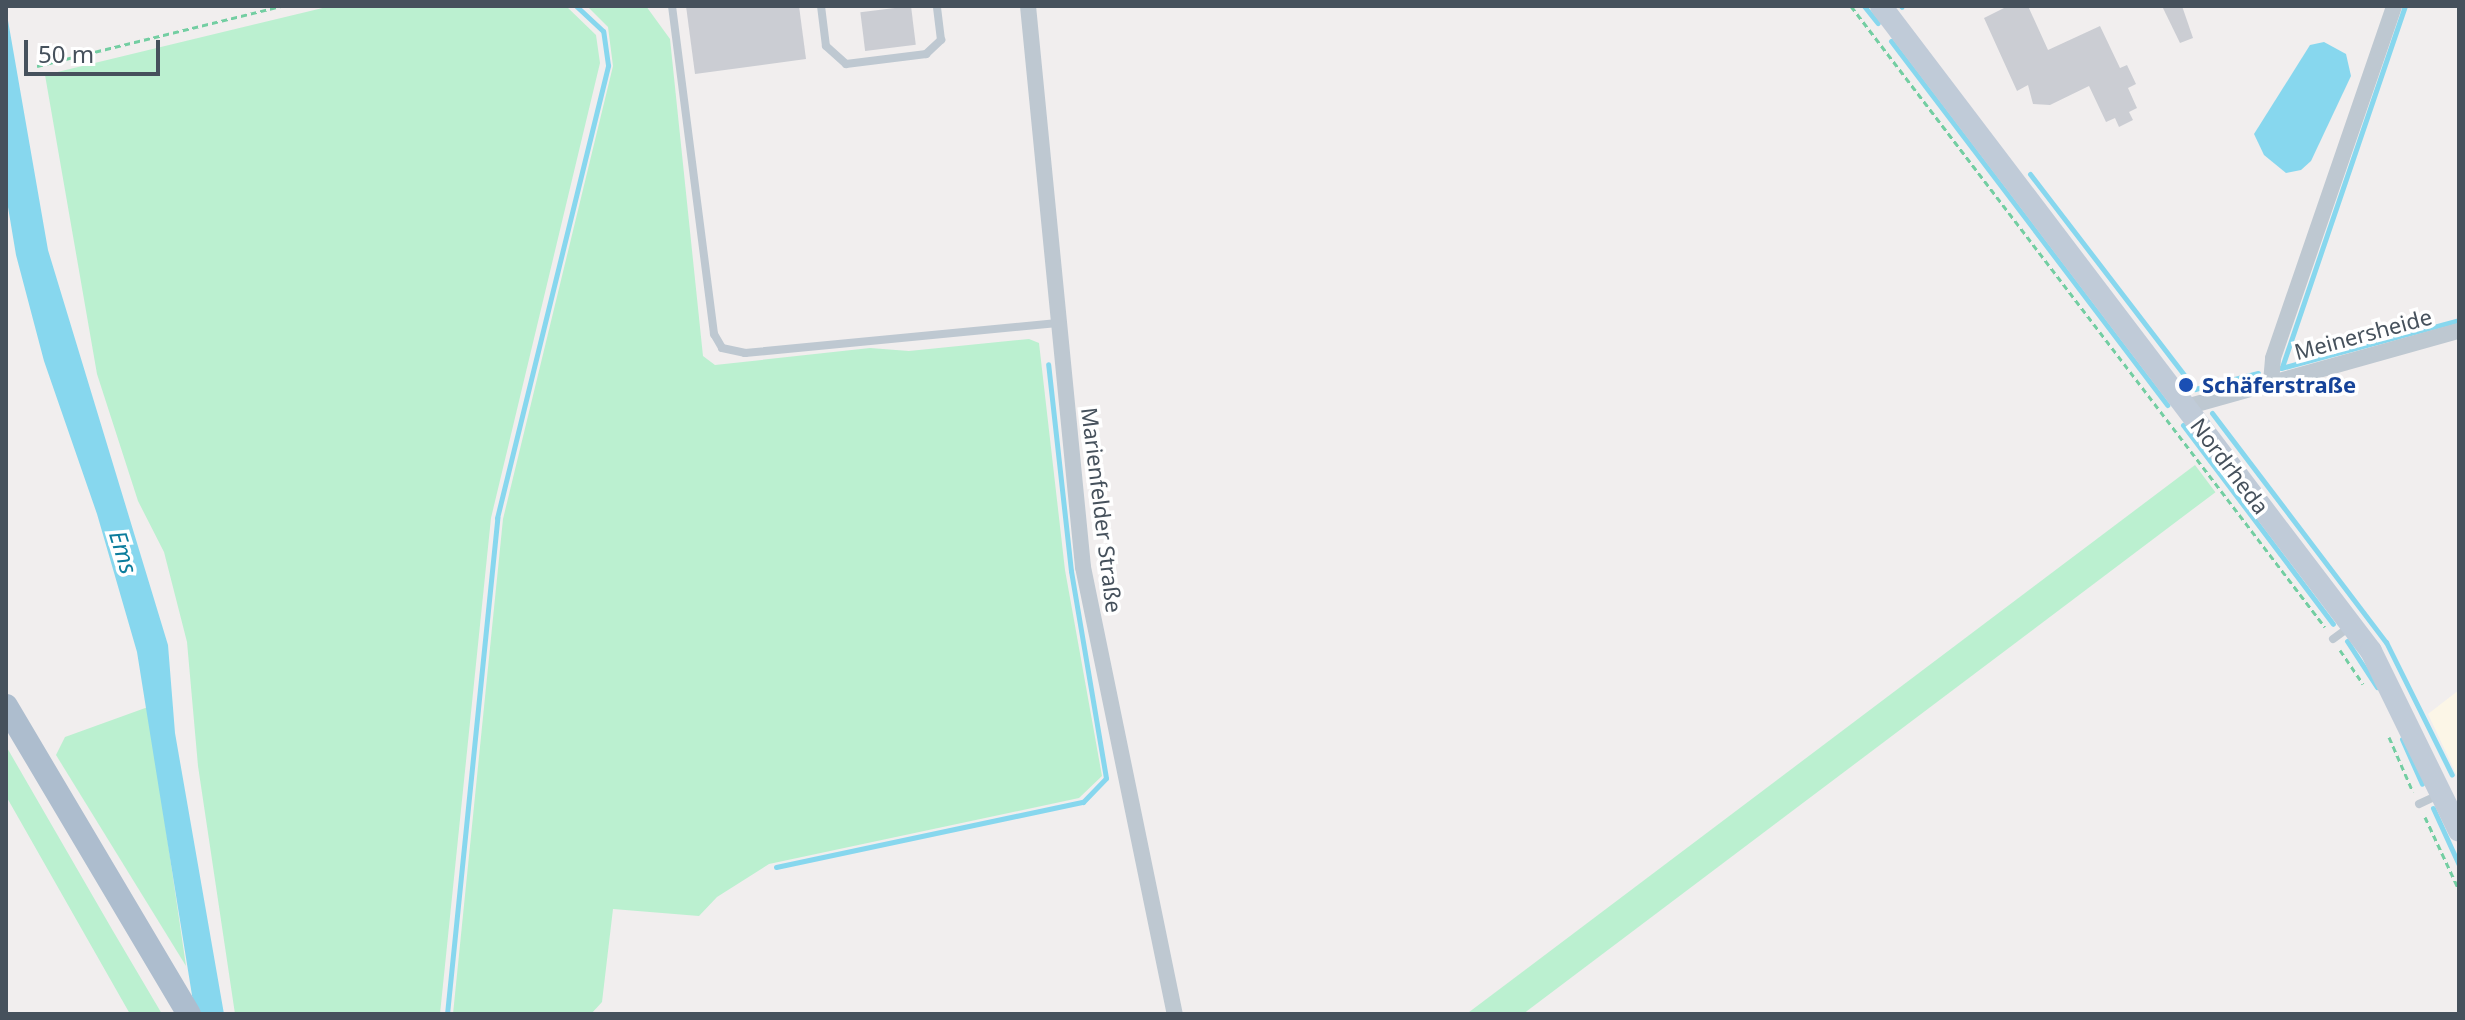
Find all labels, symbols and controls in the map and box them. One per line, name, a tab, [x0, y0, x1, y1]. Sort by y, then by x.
scale bar	[28, 24, 164, 74]
text: 50 m	[38, 37, 94, 70]
street label: Meinersheide	[2291, 303, 2435, 365]
place label: Schäferstraße	[2202, 372, 2356, 398]
marker: Schäferstraße	[2177, 376, 2195, 394]
street label: Marienfelder Straße	[1076, 406, 1128, 614]
street label: Nordrheda	[2185, 413, 2275, 519]
water label: Ems	[104, 527, 144, 577]

